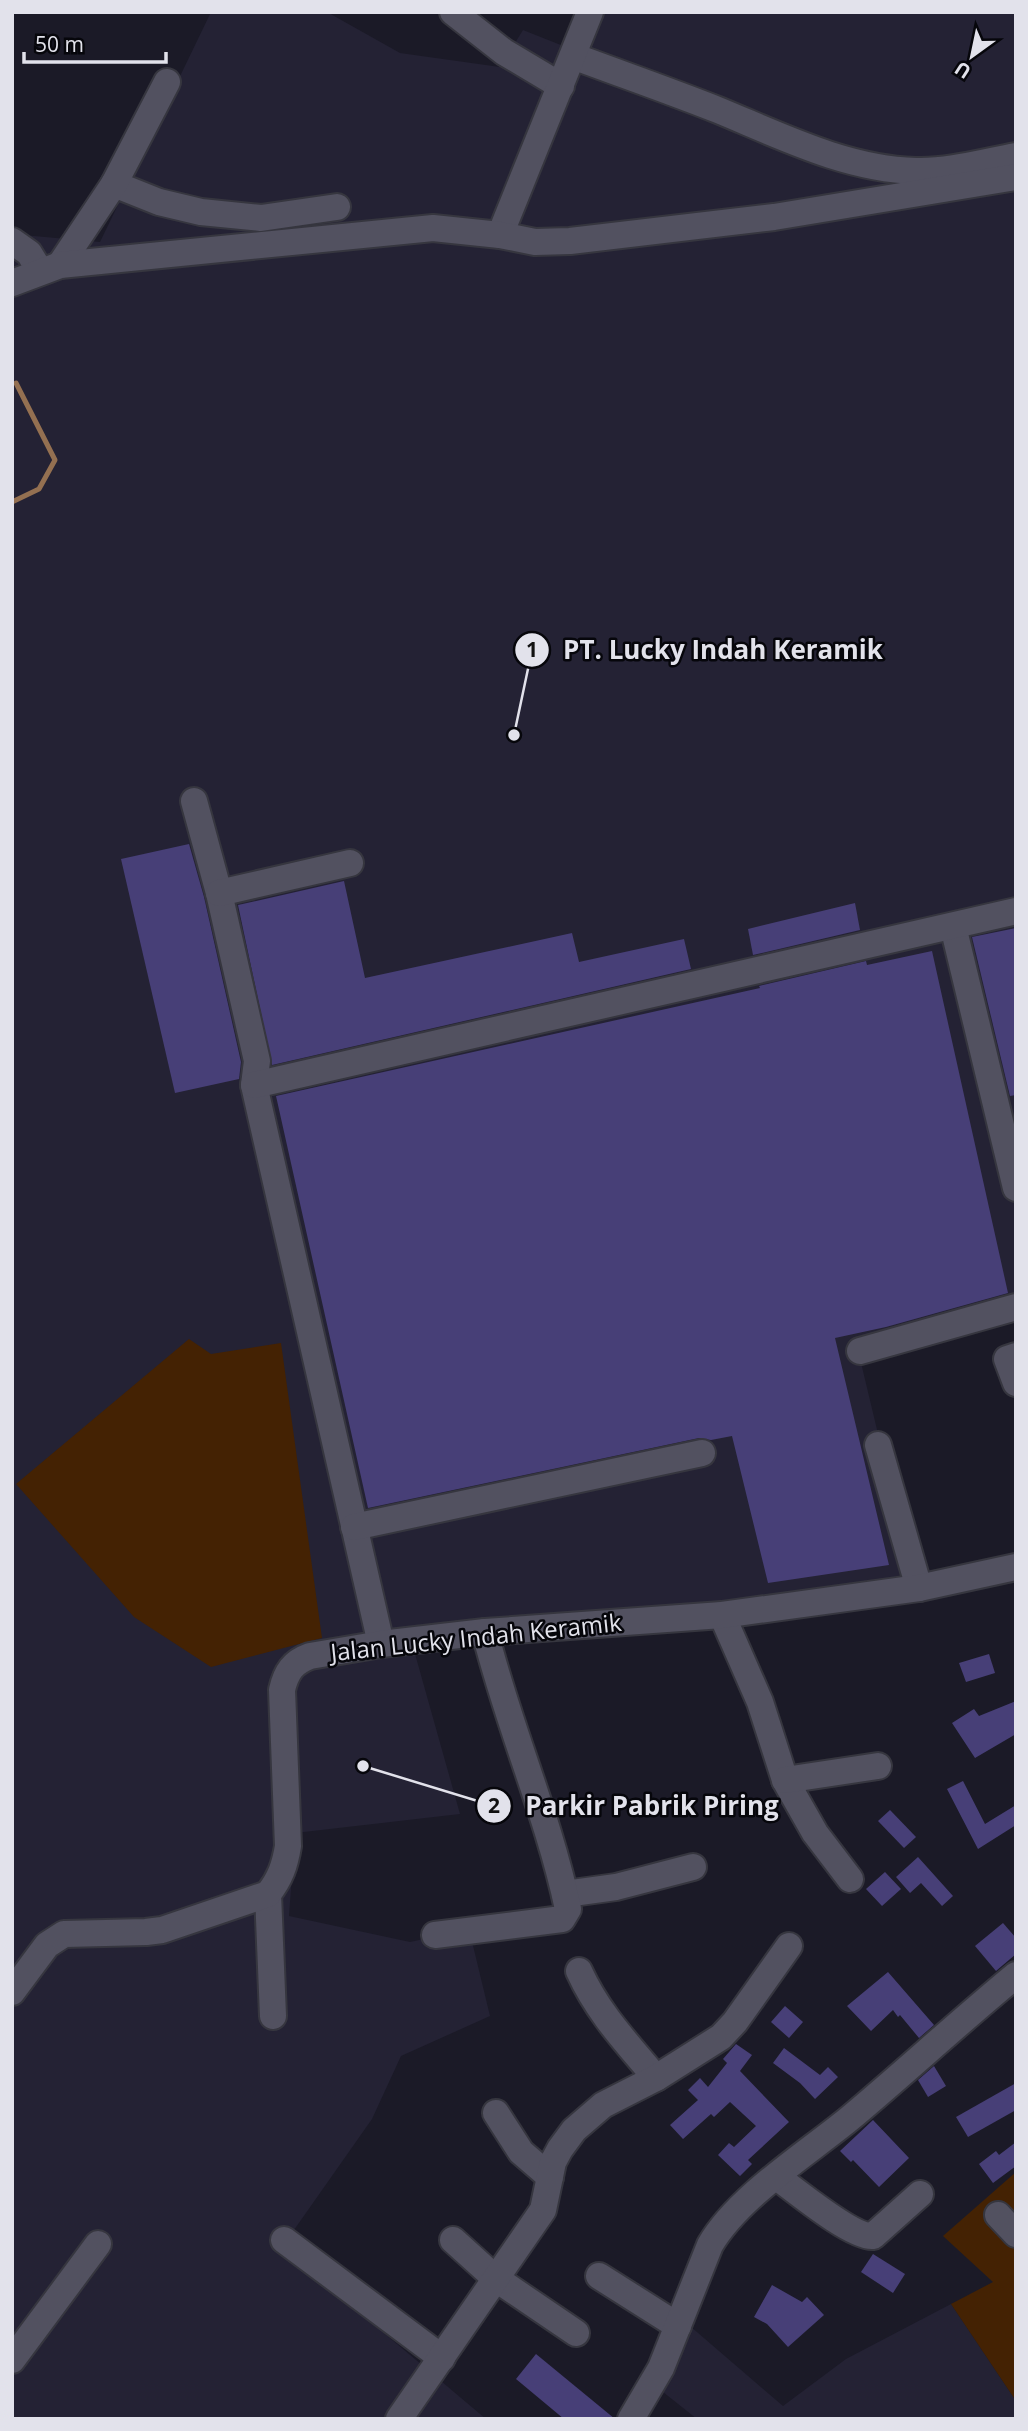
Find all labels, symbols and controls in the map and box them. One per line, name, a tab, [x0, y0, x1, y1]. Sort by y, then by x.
scale bar	[24, 21, 166, 65]
north arrow	[937, 21, 1007, 91]
text: 50 m	[35, 30, 84, 58]
text: U	[950, 55, 976, 85]
callout: PT. Lucky Indah Keramik	[514, 626, 897, 673]
text: PT. Lucky Indah Keramik	[563, 631, 884, 667]
text: 1	[526, 635, 538, 663]
street label: Jalan Lucky Indah Keramik	[327, 1605, 623, 1668]
callout: Parkir Pabrik Piring	[476, 1782, 793, 1829]
text: Parkir Pabrik Piring	[525, 1787, 779, 1823]
text: 2	[488, 1791, 500, 1819]

